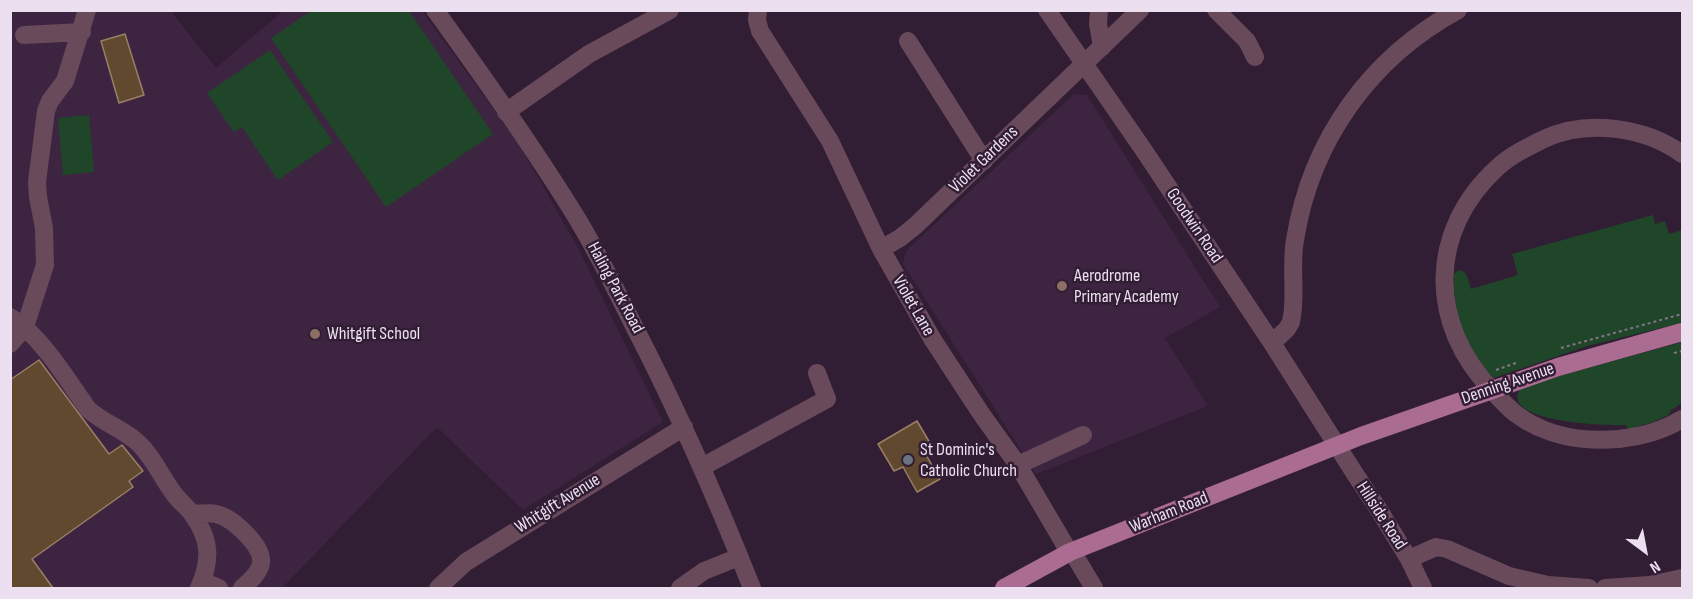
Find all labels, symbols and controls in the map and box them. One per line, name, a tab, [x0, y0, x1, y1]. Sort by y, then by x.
street label: Violet Gardens	[945, 122, 1023, 198]
street label: Goodwin Road	[1161, 185, 1227, 267]
street label: Haling Park Road	[582, 239, 648, 337]
place label: Aerodrome Primary Academy	[1074, 265, 1179, 308]
street label: Violet Lane	[887, 272, 939, 340]
marker: Aerodrome Primary Academy	[1055, 279, 1069, 293]
place label: Whitgift School	[327, 323, 420, 345]
marker: Whitgift School	[308, 327, 322, 341]
street label: Denning Avenue	[1459, 358, 1557, 410]
place label: St Dominic's Catholic Church	[920, 439, 1017, 482]
marker: St Dominic's Catholic Church	[901, 453, 915, 467]
street label: Whitgift Avenue	[511, 469, 605, 539]
street label: Hillside Road	[1351, 478, 1411, 554]
street label: Warham Road	[1127, 488, 1211, 538]
north arrow	[1615, 521, 1675, 581]
text: N	[1646, 556, 1663, 577]

